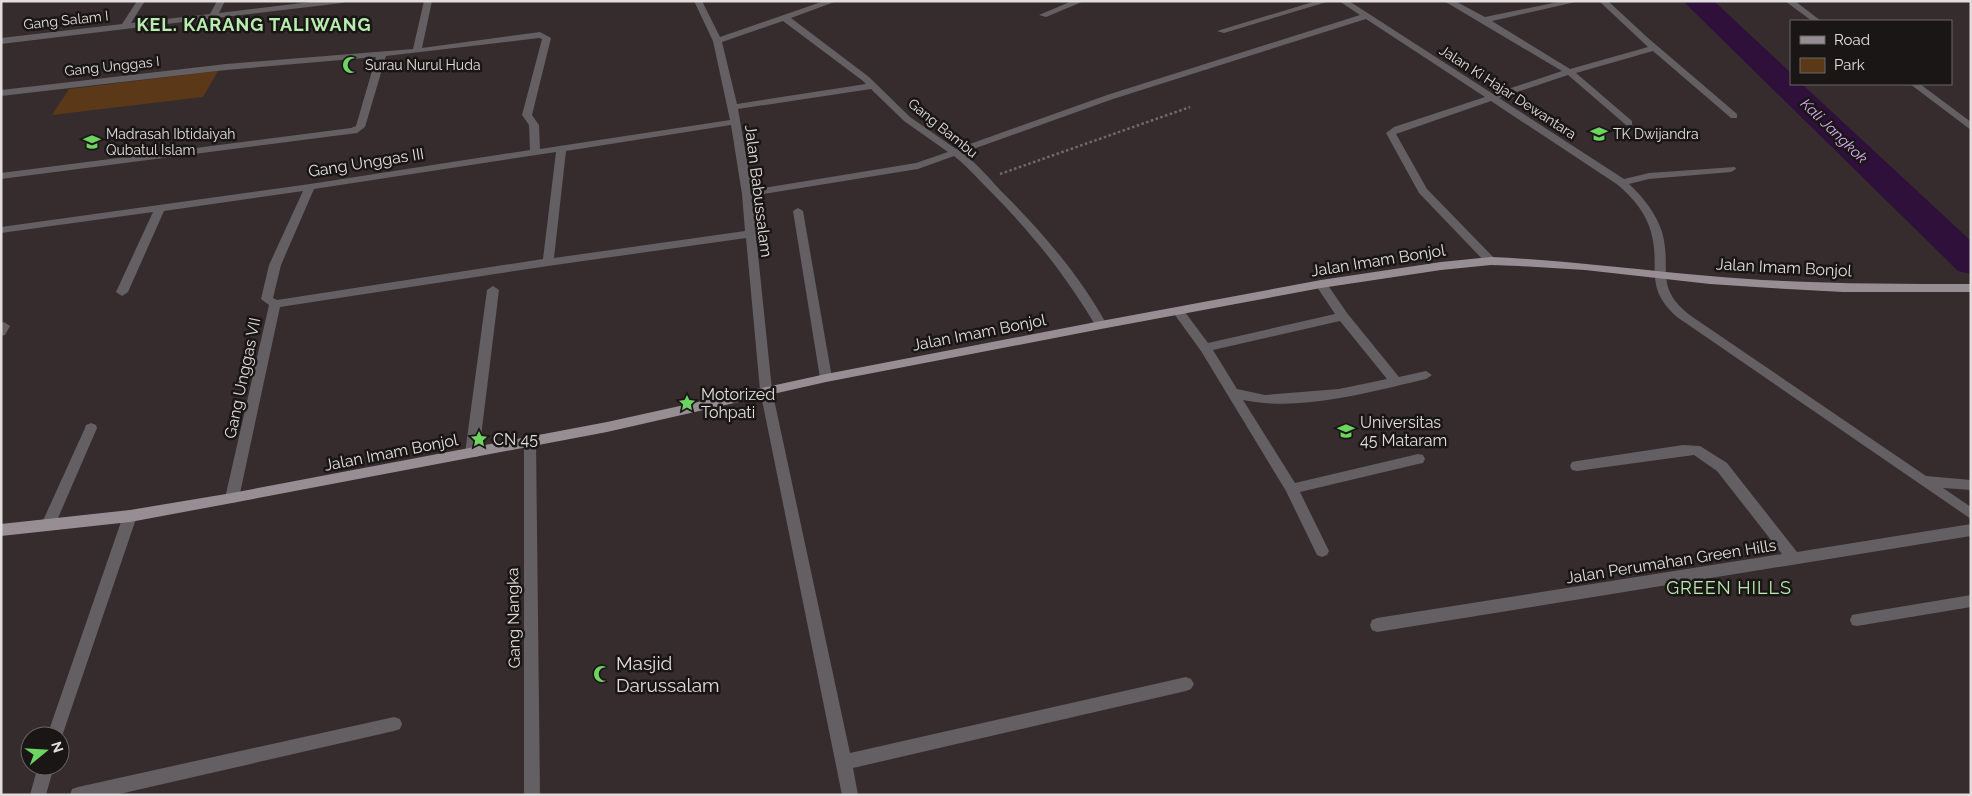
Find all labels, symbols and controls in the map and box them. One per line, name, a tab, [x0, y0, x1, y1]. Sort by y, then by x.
street label: Gang Salam I	[23, 8, 109, 32]
district label: KEL. KARANG TALIWANG	[136, 14, 372, 35]
legend	[1790, 20, 1952, 85]
text: Road	[1834, 31, 1870, 49]
street label: Jalan Ki Hajar Dewantara	[1437, 42, 1579, 142]
street label: Gang Unggas I	[64, 53, 160, 79]
mosque icon: Surau Nurul Huda	[341, 55, 361, 75]
text: Park	[1834, 56, 1865, 74]
place label: Surau Nurul Huda	[365, 57, 481, 73]
street label: Gang Bambu	[905, 95, 981, 161]
water label: Kali Jangkok	[1797, 95, 1871, 167]
street label: Jalan Babussalam	[741, 124, 776, 258]
school or university icon: TK Dwijandra	[1589, 124, 1609, 144]
place label: Madrasah Ibtidaiyah Qubatul Islam	[106, 126, 236, 158]
place label: TK Dwijandra	[1613, 126, 1699, 142]
school or university icon: Madrasah Ibtidaiyah Qubatul Islam	[82, 132, 102, 152]
street label: Gang Unggas III	[307, 144, 425, 181]
street label: Jalan Imam Bonjol	[1309, 240, 1447, 281]
street label: Jalan Imam Bonjol	[1716, 254, 1853, 281]
street label: Jalan Imam Bonjol	[911, 310, 1048, 355]
street label: Gang Unggas VII	[220, 316, 265, 440]
place label: Motorized Tohpati	[701, 385, 775, 422]
place icon: Motorized Tohpati	[677, 393, 697, 413]
place label: Universitas 45 Mataram	[1360, 413, 1447, 450]
school or university icon: Universitas 45 Mataram	[1336, 421, 1356, 441]
place icon: CN 45	[469, 429, 489, 449]
street label: Jalan Imam Bonjol	[323, 430, 460, 475]
place label: CN 45	[493, 430, 538, 449]
street label: Jalan Perumahan Green Hills	[1565, 535, 1778, 588]
street label: Gang Nangka	[503, 567, 524, 669]
district label: GREEN HILLS	[1666, 577, 1792, 598]
place label: Masjid Darussalam	[616, 652, 720, 696]
mosque icon: Masjid Darussalam	[592, 664, 612, 684]
north arrow	[20, 726, 70, 776]
text: N	[48, 739, 67, 755]

